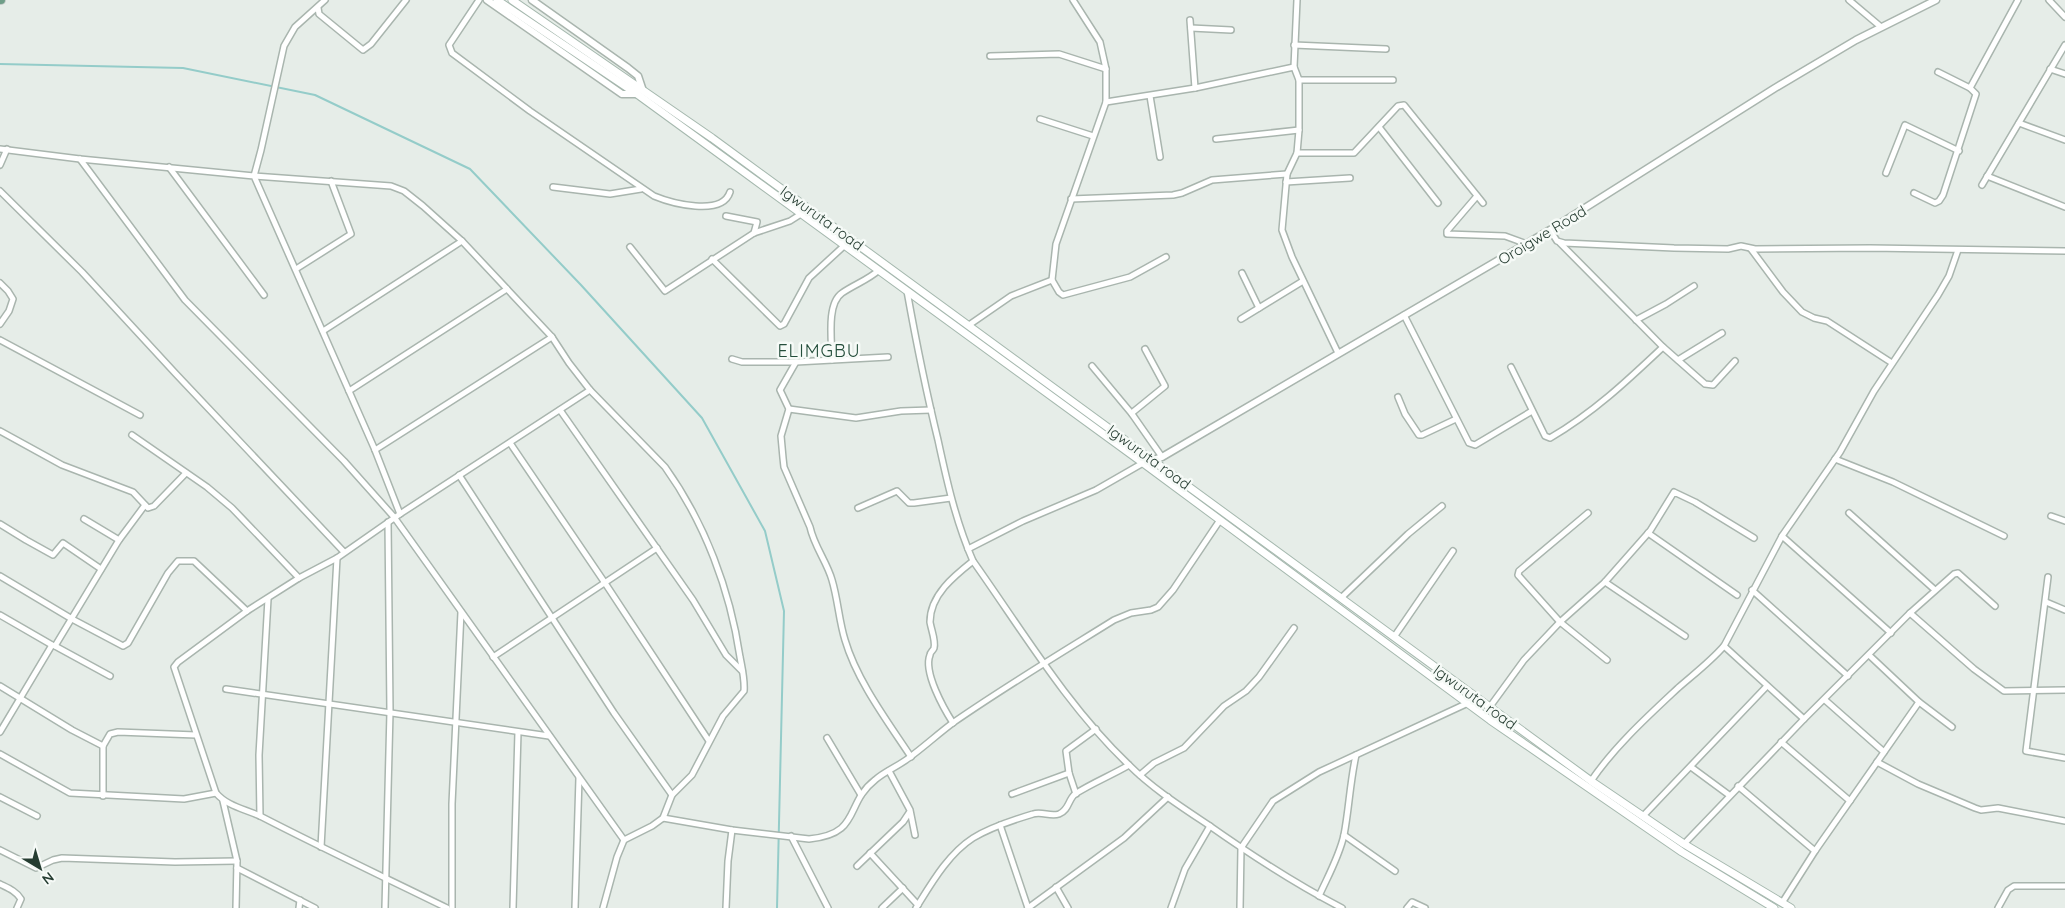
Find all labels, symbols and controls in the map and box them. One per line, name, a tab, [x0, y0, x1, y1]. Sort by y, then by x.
street label: Igwuruta road	[777, 181, 867, 255]
street label: Oroigwe Road	[1494, 201, 1590, 269]
district label: ELIMGBU	[777, 339, 861, 362]
street label: Igwuruta road	[1104, 420, 1194, 494]
street label: Igwuruta road	[1430, 660, 1520, 734]
north arrow	[15, 843, 65, 893]
text: N	[38, 868, 58, 889]

